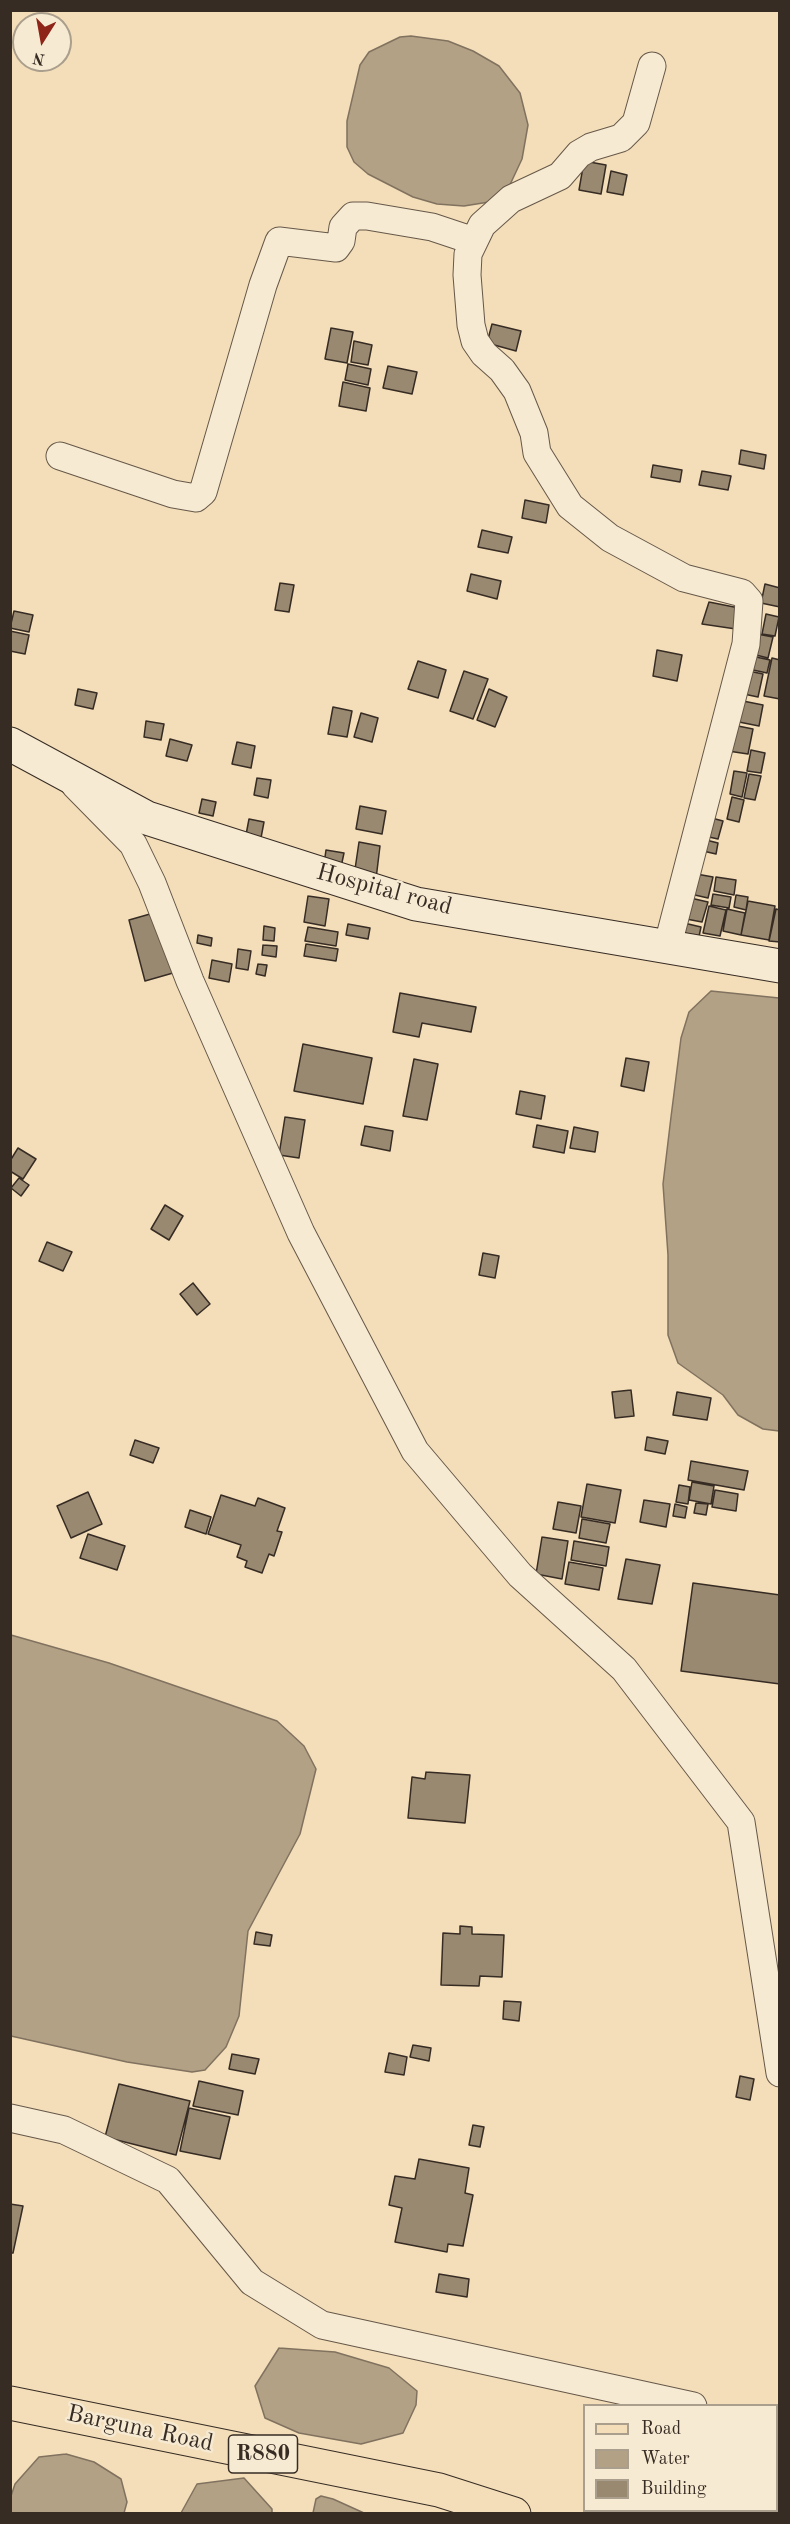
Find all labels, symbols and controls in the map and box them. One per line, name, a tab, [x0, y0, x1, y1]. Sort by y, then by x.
north arrow	[12, 12, 72, 72]
text: N	[31, 49, 46, 67]
street label: Hospital road	[313, 858, 455, 922]
street label: Barguna Road	[64, 2399, 216, 2459]
legend	[583, 2404, 778, 2512]
text: Road	[641, 2420, 681, 2438]
road number: R880	[228, 2435, 298, 2473]
text: Water	[641, 2450, 690, 2468]
text: Building	[641, 2480, 706, 2498]

